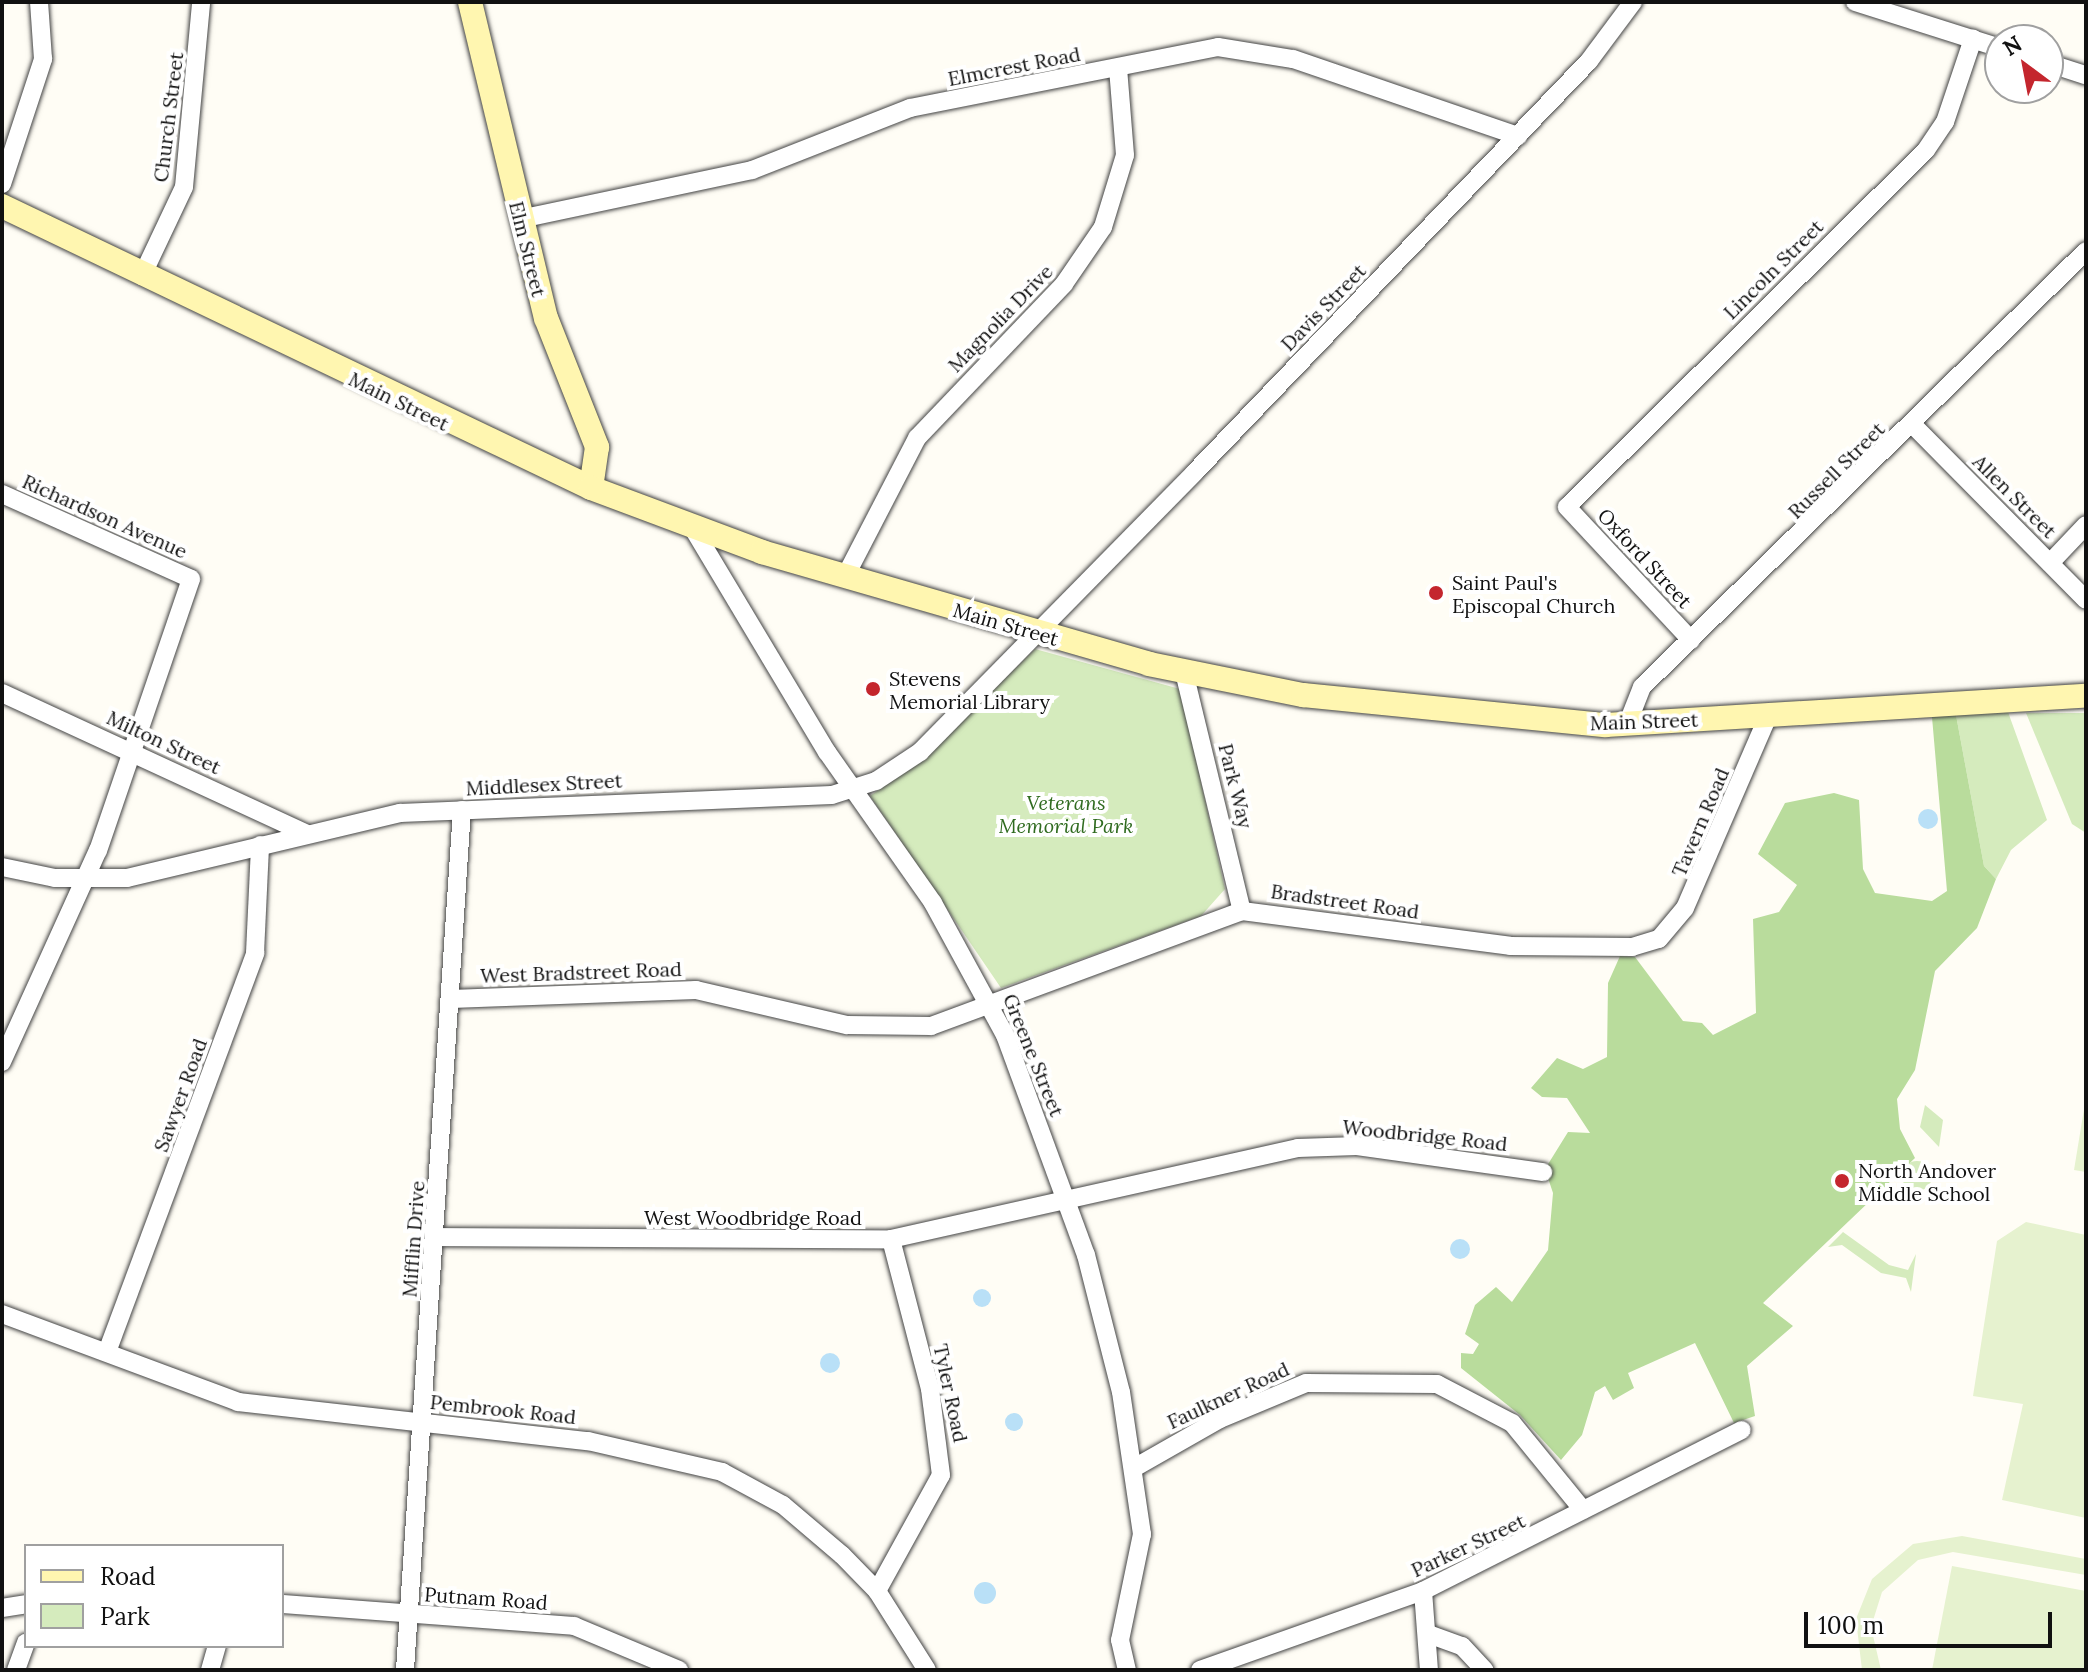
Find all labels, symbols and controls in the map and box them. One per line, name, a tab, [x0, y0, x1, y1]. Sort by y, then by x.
north arrow	[1984, 24, 2064, 104]
text: N	[1998, 29, 2027, 62]
street label: Elmcrest Road	[946, 41, 1082, 91]
street label: Church Street	[148, 51, 188, 183]
street label: Elm Street	[505, 199, 551, 299]
street label: Lincoln Street	[1718, 214, 1828, 324]
street label: Davis Street	[1276, 258, 1370, 356]
street label: Magnolia Drive	[943, 259, 1057, 377]
street label: Main Street	[345, 366, 453, 436]
street label: Russell Street	[1783, 417, 1889, 523]
street label: Allen Street	[1968, 449, 2062, 543]
street label: Richardson Avenue	[19, 469, 191, 563]
street label: Oxford Street	[1593, 503, 1697, 613]
place label: Saint Paul's Episcopal Church	[1452, 570, 1615, 617]
marker: Saint Paul's Episcopal Church	[1427, 584, 1445, 602]
street label: Main Street	[951, 598, 1061, 650]
place label: Stevens Memorial Library	[889, 666, 1050, 713]
marker: Stevens Memorial Library	[864, 680, 882, 698]
street label: Milton Street	[103, 705, 225, 779]
street label: Main Street	[1589, 707, 1699, 735]
street label: Park Way	[1214, 741, 1258, 831]
street label: Tavern Road	[1666, 764, 1734, 880]
street label: Middlesex Street	[465, 768, 623, 800]
park label: Veterans Memorial Park	[999, 791, 1133, 838]
street label: Bradstreet Road	[1269, 879, 1421, 923]
street label: West Bradstreet Road	[480, 956, 682, 988]
street label: Greene Street	[998, 990, 1070, 1120]
street label: Sawyer Road	[148, 1035, 212, 1155]
street label: Woodbridge Road	[1341, 1114, 1509, 1156]
place label: North Andover Middle School	[1858, 1158, 1996, 1205]
marker: North Andover Middle School	[1833, 1172, 1851, 1190]
street label: Mifflin Drive	[397, 1180, 429, 1298]
street label: West Woodbridge Road	[644, 1205, 862, 1229]
street label: Tyler Road	[929, 1342, 973, 1444]
street label: Faulkner Road	[1163, 1356, 1293, 1434]
street label: Pembrook Road	[429, 1389, 577, 1429]
street label: Parker Street	[1407, 1508, 1529, 1582]
legend	[24, 1544, 284, 1648]
text: Road	[100, 1561, 156, 1592]
street label: Putnam Road	[423, 1582, 549, 1614]
scale bar	[1808, 1596, 2056, 1646]
text: Park	[100, 1601, 150, 1632]
text: 100 m	[1818, 1610, 1884, 1641]

